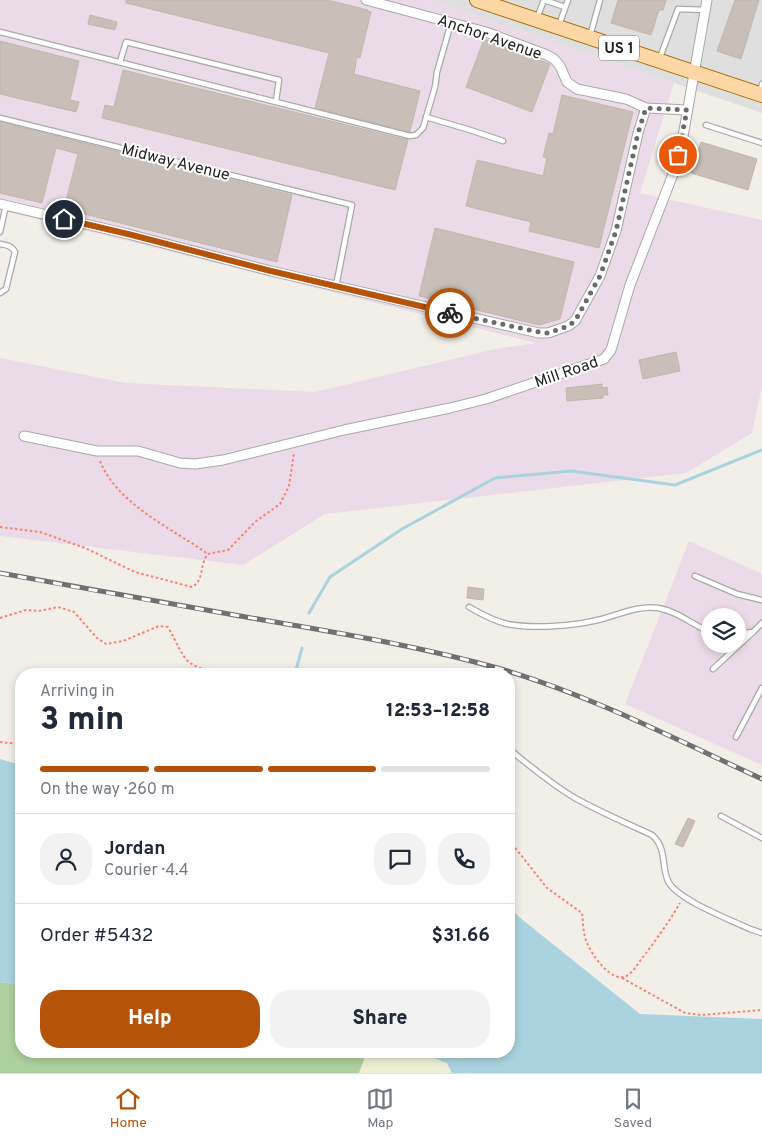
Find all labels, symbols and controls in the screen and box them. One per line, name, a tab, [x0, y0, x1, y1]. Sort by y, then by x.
street label: Anchor Avenue	[435, 11, 544, 65]
road number: US 1	[599, 36, 639, 60]
pin	[657, 134, 699, 176]
street label: Midway Avenue	[119, 140, 232, 186]
icon: bag	[664, 141, 692, 169]
pin	[43, 198, 85, 240]
icon: home	[50, 205, 78, 233]
courier	[425, 288, 475, 338]
icon: bike	[436, 299, 464, 327]
street label: Mill Road	[532, 353, 601, 393]
map controls	[701, 608, 746, 653]
button: layers	[701, 608, 746, 653]
text: Arriving in	[40, 682, 115, 702]
text: 12:53–12:58	[386, 699, 490, 723]
text: 3 min	[40, 701, 124, 741]
text: On the way · 260 m	[40, 780, 174, 800]
button: person	[40, 833, 92, 885]
button: chat	[374, 833, 426, 885]
button: phone	[438, 833, 490, 885]
text: Jordan	[104, 837, 166, 861]
text: Courier · 4.4	[104, 861, 189, 881]
text: Order #5432	[40, 924, 153, 948]
text: $31.66	[432, 924, 490, 948]
button: Help	[40, 990, 260, 1048]
button: Share	[270, 990, 490, 1048]
tab: Home	[110, 1085, 147, 1132]
tab: Map	[366, 1085, 394, 1132]
tab: Saved	[614, 1085, 652, 1132]

